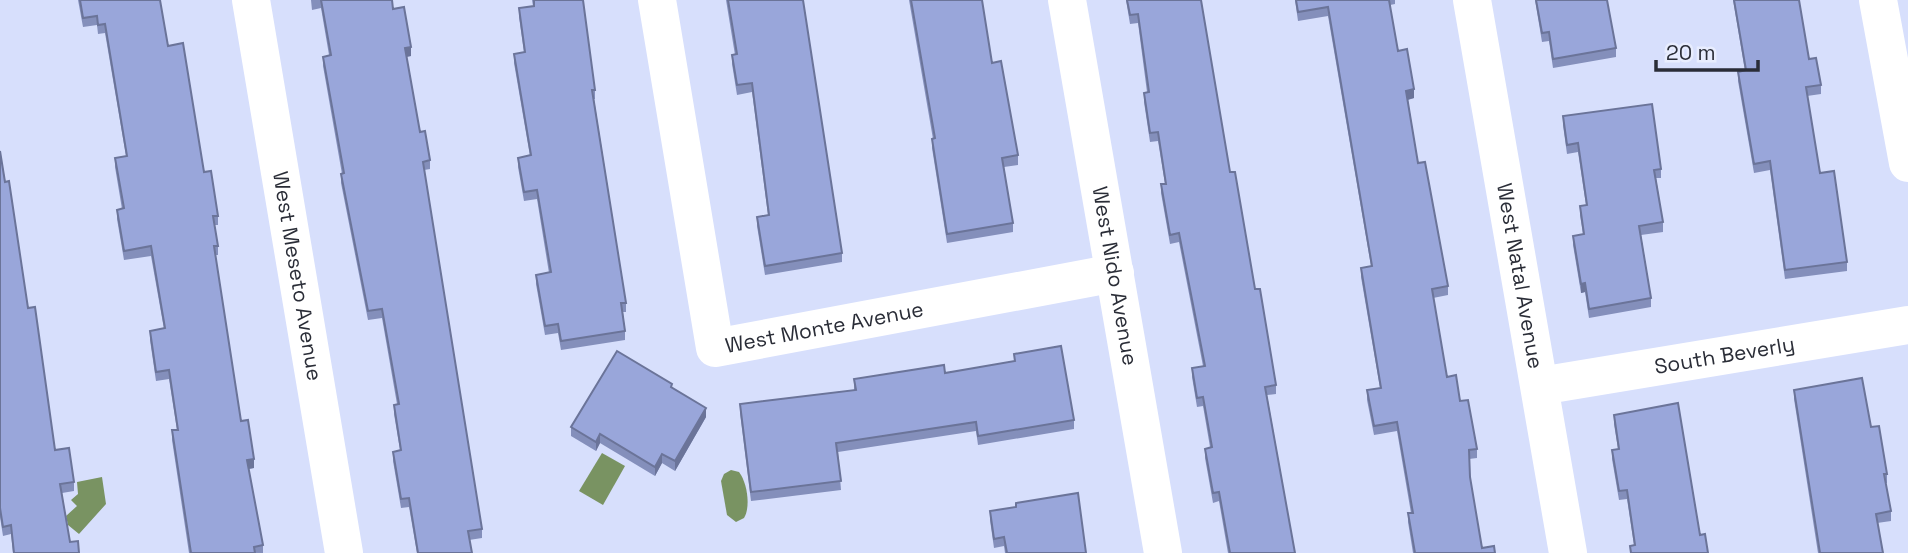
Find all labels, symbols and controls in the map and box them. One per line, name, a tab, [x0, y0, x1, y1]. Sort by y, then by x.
scale bar	[1656, 28, 1758, 72]
text: 20 m	[1666, 39, 1716, 66]
street label: West Meseto Avenue	[267, 169, 329, 383]
street label: West Natal Avenue	[1491, 181, 1550, 371]
street label: West Nido Avenue	[1087, 184, 1144, 367]
street label: West Monte Avenue	[723, 295, 926, 359]
street label: South Beverly	[1652, 330, 1797, 380]

